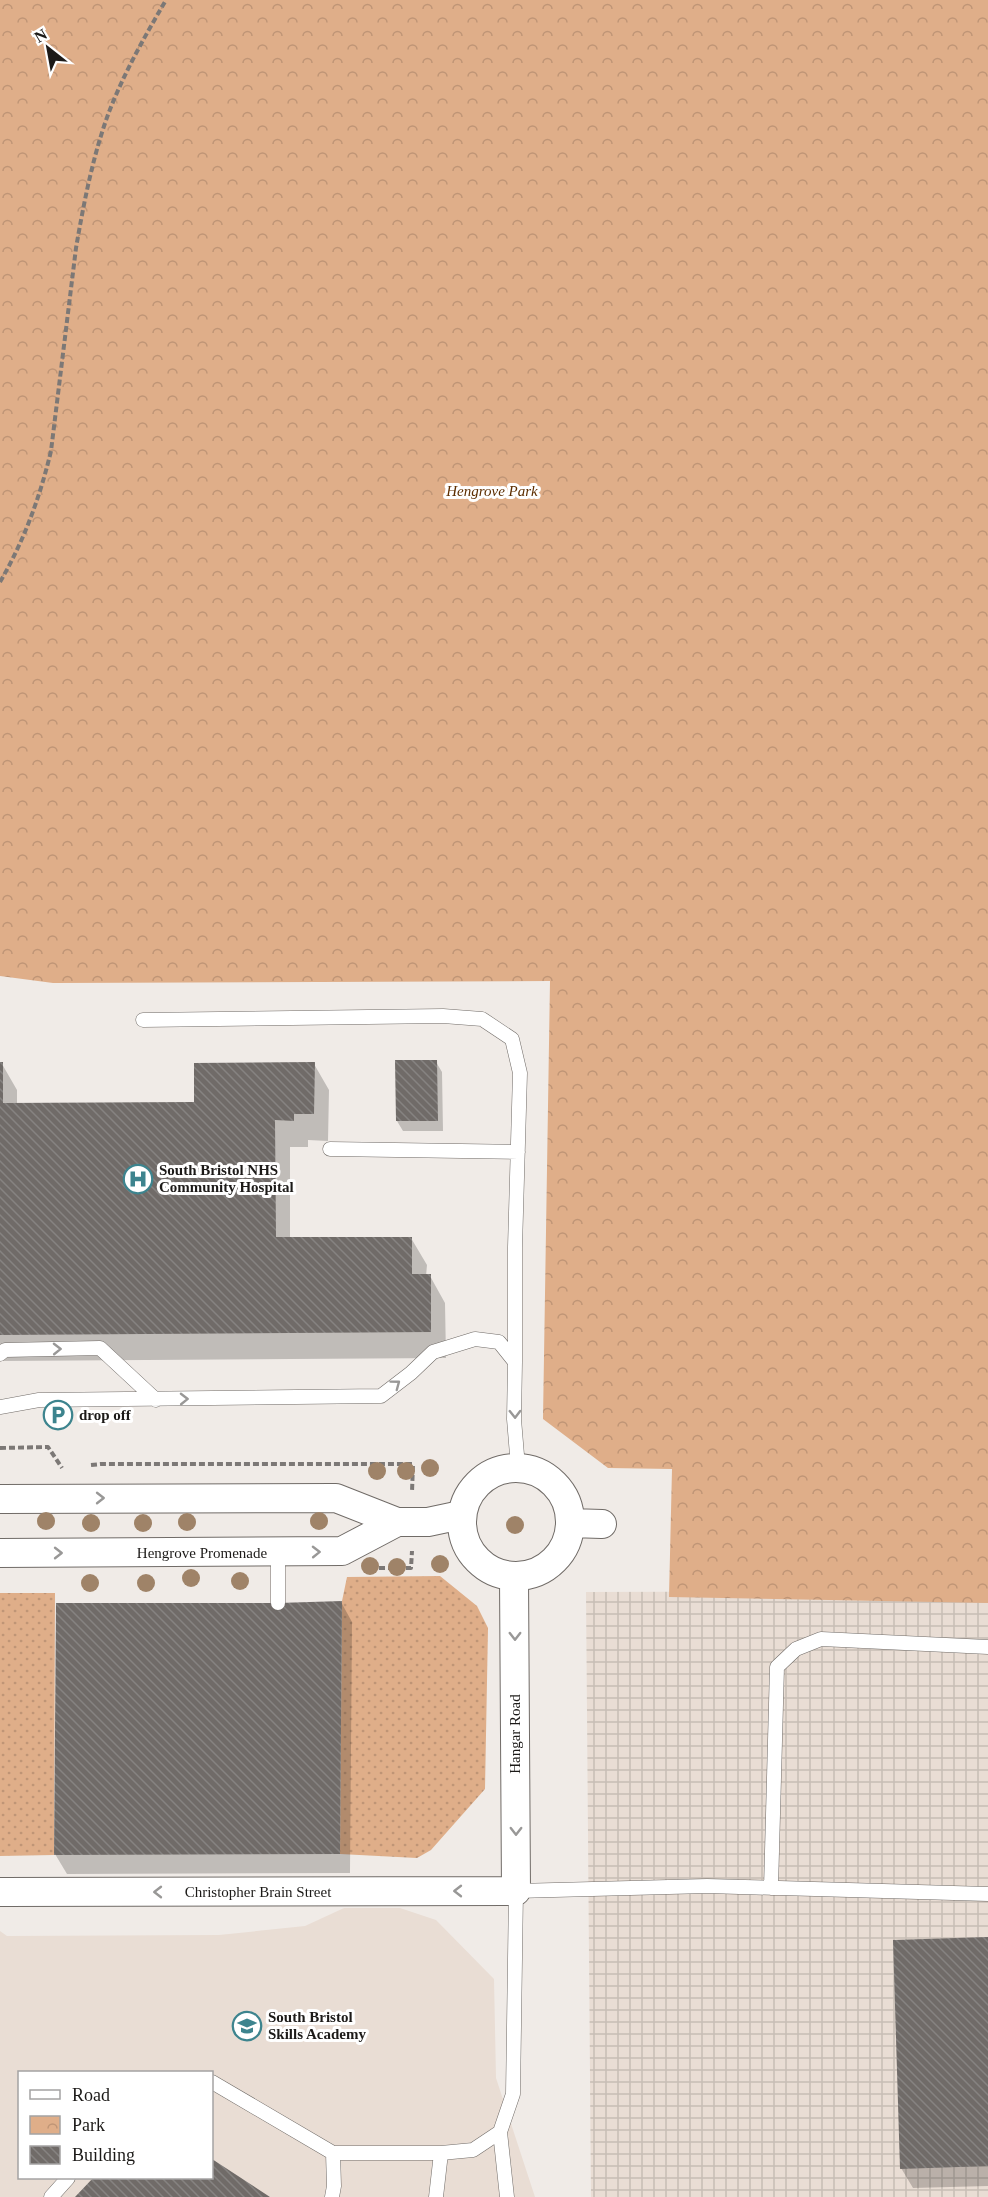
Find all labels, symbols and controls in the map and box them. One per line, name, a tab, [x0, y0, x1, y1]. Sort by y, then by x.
north arrow	[18, 18, 78, 78]
text: N	[31, 25, 50, 46]
park label: Hengrove Park	[445, 483, 538, 499]
place label: South Bristol NHS Community Hospital	[159, 1162, 294, 1195]
hospital icon: South Bristol NHS Community Hospital	[122, 1163, 154, 1195]
one-way arrow	[52, 1343, 61, 1355]
one-way arrow	[389, 1381, 400, 1392]
one-way arrow	[179, 1393, 188, 1405]
parking icon: drop off	[42, 1399, 74, 1431]
place label: drop off	[79, 1407, 132, 1423]
one-way arrow	[509, 1410, 521, 1419]
one-way arrow	[96, 1492, 105, 1504]
street label: Hengrove Promenade	[137, 1545, 268, 1561]
one-way arrow	[312, 1546, 321, 1558]
one-way arrow	[54, 1547, 63, 1559]
one-way arrow	[509, 1632, 521, 1641]
street label: Hangar Road	[507, 1694, 523, 1774]
one-way arrow	[510, 1827, 522, 1836]
street label: Christopher Brain Street	[185, 1884, 332, 1900]
one-way arrow	[453, 1885, 462, 1897]
one-way arrow	[153, 1886, 162, 1898]
place label: South Bristol Skills Academy	[268, 2009, 366, 2042]
school or university icon: South Bristol Skills Academy	[231, 2010, 263, 2042]
legend	[18, 2071, 213, 2179]
text: Road	[72, 2085, 110, 2105]
text: Park	[72, 2115, 105, 2135]
text: Building	[72, 2145, 135, 2165]

